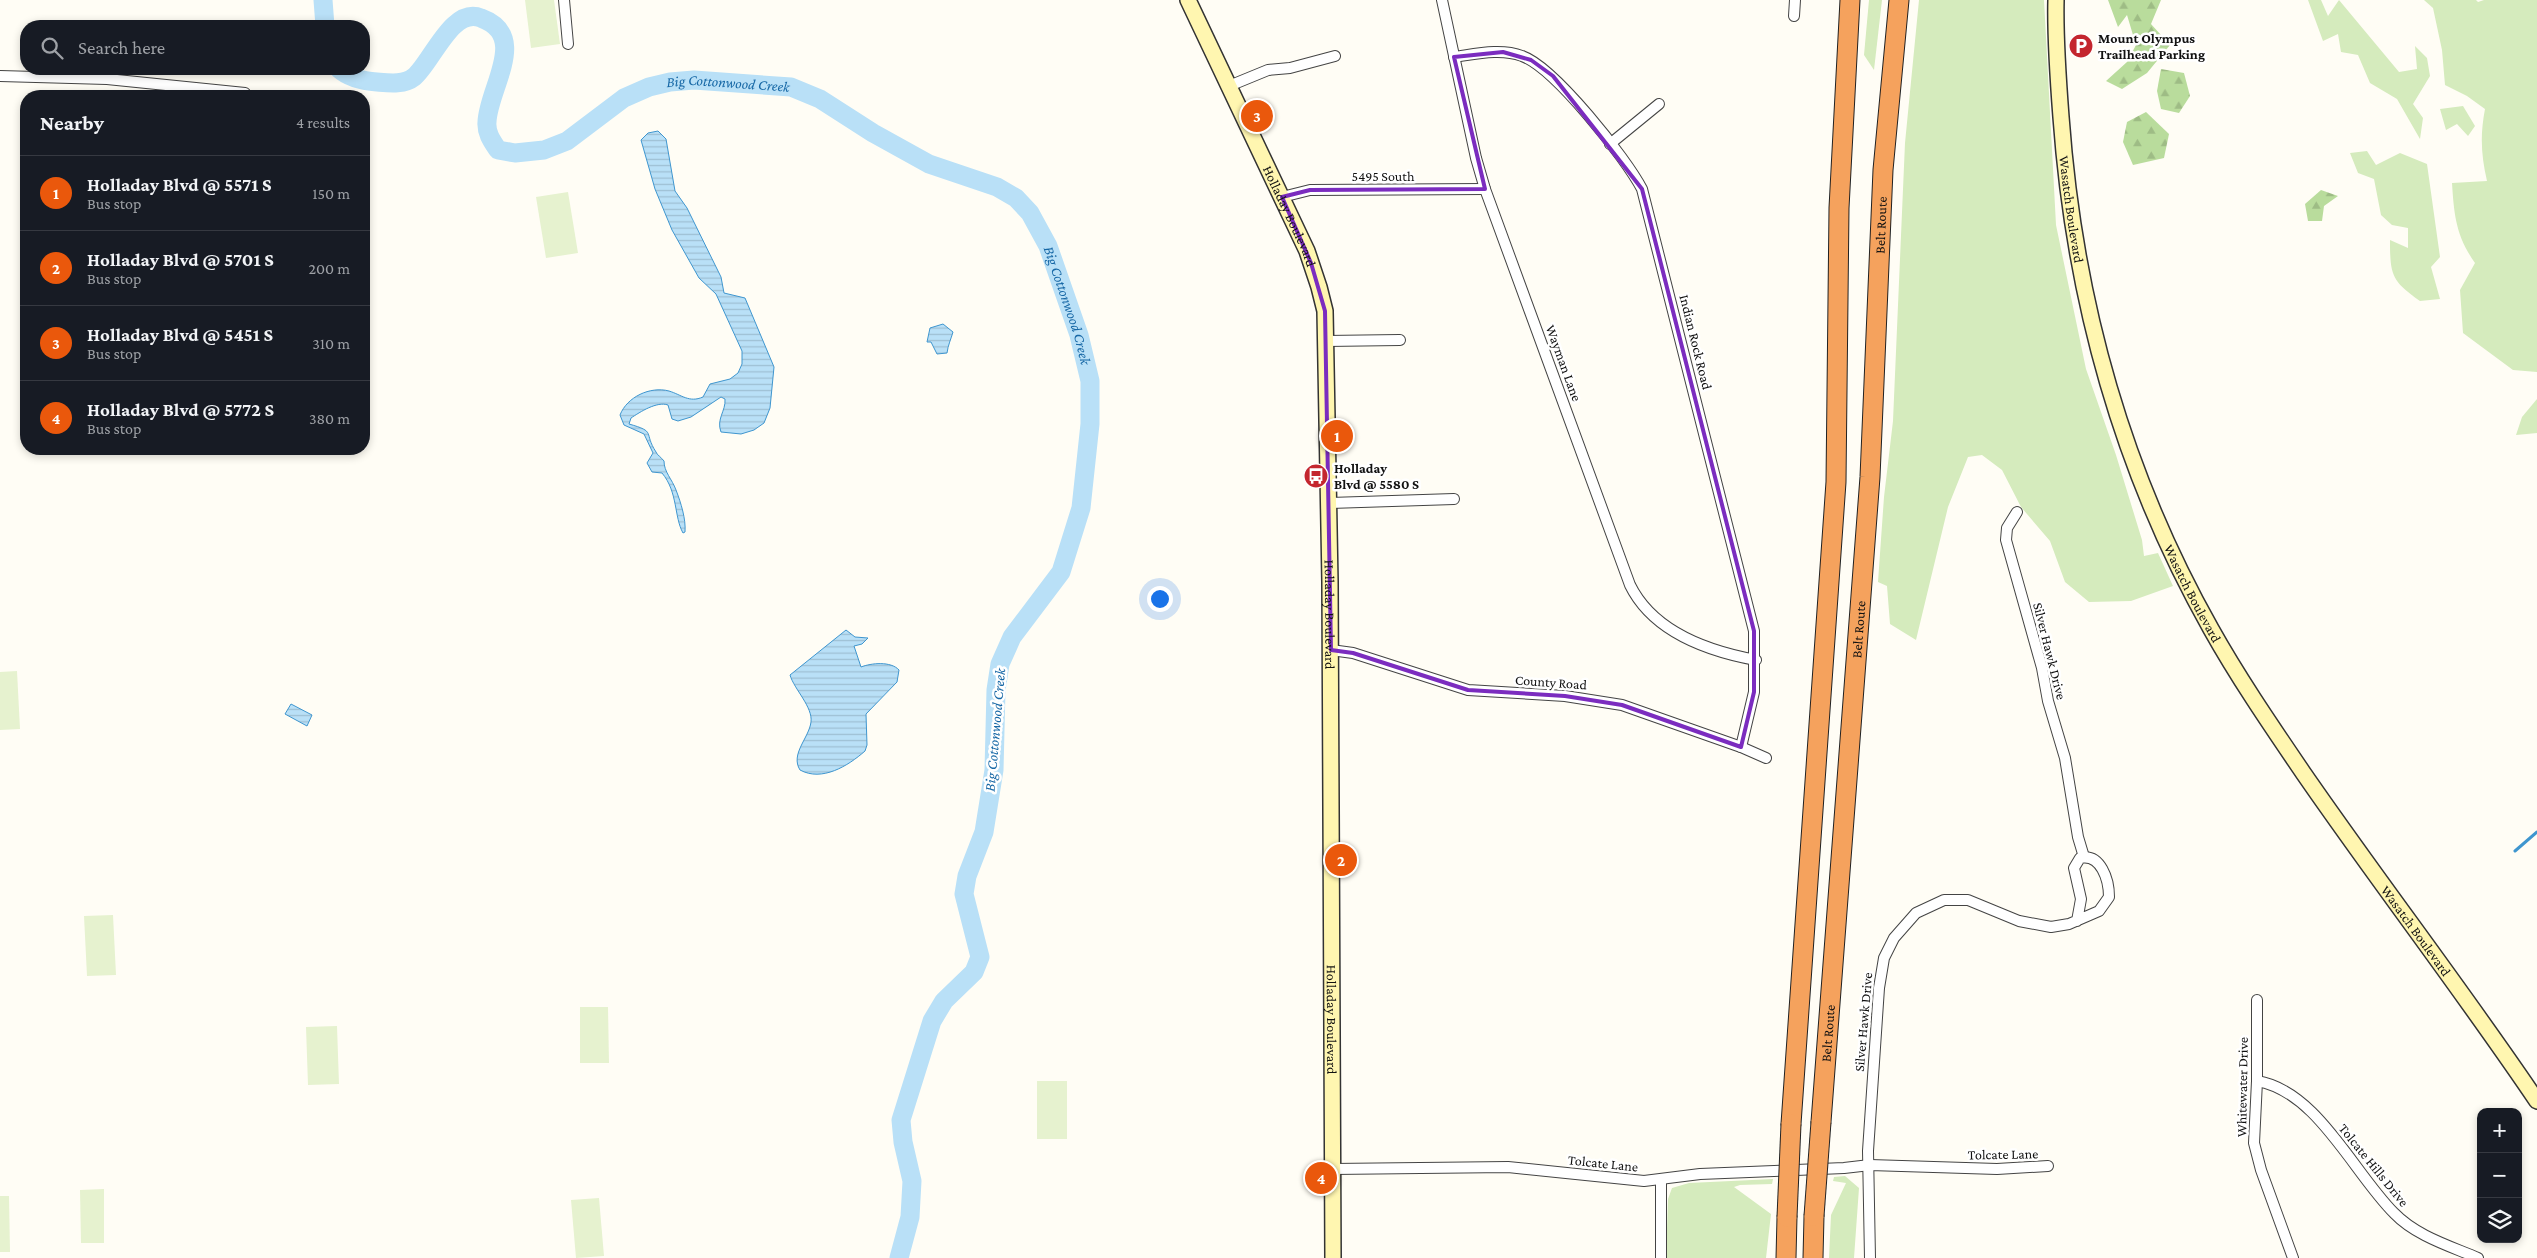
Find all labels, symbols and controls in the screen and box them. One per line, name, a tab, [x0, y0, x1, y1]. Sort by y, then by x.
search box	[20, 20, 370, 75]
place label: Mount Olympus Trailhead Parking	[2098, 30, 2205, 62]
parking icon: Mount Olympus Trailhead Parking	[2068, 33, 2094, 59]
icon: search	[38, 34, 66, 62]
text: Search here	[78, 37, 165, 58]
water label: Big Cottonwood Creek	[666, 72, 792, 95]
pin: 3	[1241, 97, 1273, 135]
text: Nearby	[40, 111, 104, 135]
text: 4 results	[296, 114, 350, 131]
street label: Wasatch Boulevard	[2056, 155, 2088, 265]
street label: Holladay Boulevard	[1260, 163, 1320, 269]
street label: 5495 South	[1352, 168, 1415, 184]
text: Holladay Blvd @ 5571 S	[87, 174, 271, 195]
text: 1	[53, 185, 59, 202]
text: 150 m	[312, 185, 350, 202]
text: Bus stop	[87, 195, 141, 212]
street label: Belt Route	[1871, 196, 1890, 254]
water label: Big Cottonwood Creek	[1041, 244, 1094, 368]
text: Holladay Blvd @ 5701 S	[87, 249, 274, 270]
text: 2	[52, 260, 60, 277]
text: 200 m	[308, 260, 350, 277]
text: Bus stop	[87, 270, 141, 287]
street label: Indian Rock Road	[1676, 293, 1716, 392]
street label: Wayman Lane	[1543, 323, 1585, 403]
text: Holladay Blvd @ 5451 S	[87, 324, 273, 345]
text: 3	[52, 335, 60, 352]
text: 310 m	[312, 335, 350, 352]
text: Bus stop	[87, 345, 141, 362]
text: Holladay Blvd @ 5772 S	[87, 399, 274, 420]
text: 4	[52, 410, 60, 427]
text: 380 m	[309, 410, 350, 427]
pin: 1	[1321, 417, 1353, 455]
text: Bus stop	[87, 420, 141, 437]
place label: Holladay Blvd @ 5580 S	[1334, 460, 1419, 492]
bus stop icon: Holladay Blvd @ 5580 S	[1303, 463, 1329, 489]
street label: Wasatch Boulevard	[2161, 542, 2225, 646]
street label: Holladay Boulevard	[1322, 560, 1338, 670]
your location	[1147, 586, 1173, 612]
street label: Belt Route	[1848, 600, 1869, 659]
street label: Silver Hawk Drive	[2030, 601, 2070, 701]
water label: Big Cottonwood Creek	[982, 666, 1009, 792]
street label: County Road	[1514, 672, 1588, 693]
pin: 2	[1325, 841, 1357, 879]
street label: Wasatch Boulevard	[2378, 882, 2455, 979]
street label: Holladay Boulevard	[1324, 965, 1340, 1075]
street label: Silver Hawk Drive	[1851, 972, 1875, 1072]
street label: Belt Route	[1818, 1004, 1838, 1063]
street label: Whitewater Drive	[2233, 1037, 2251, 1137]
map controls	[2477, 1108, 2522, 1243]
button: +	[2477, 1108, 2522, 1153]
street label: Tolcate Hills Drive	[2336, 1120, 2412, 1210]
street label: Tolcate Lane	[1968, 1145, 2038, 1163]
street label: Tolcate Lane	[1567, 1151, 1639, 1175]
button: −	[2477, 1153, 2522, 1198]
pin: 4	[1305, 1159, 1337, 1197]
button: layers	[2477, 1198, 2522, 1243]

